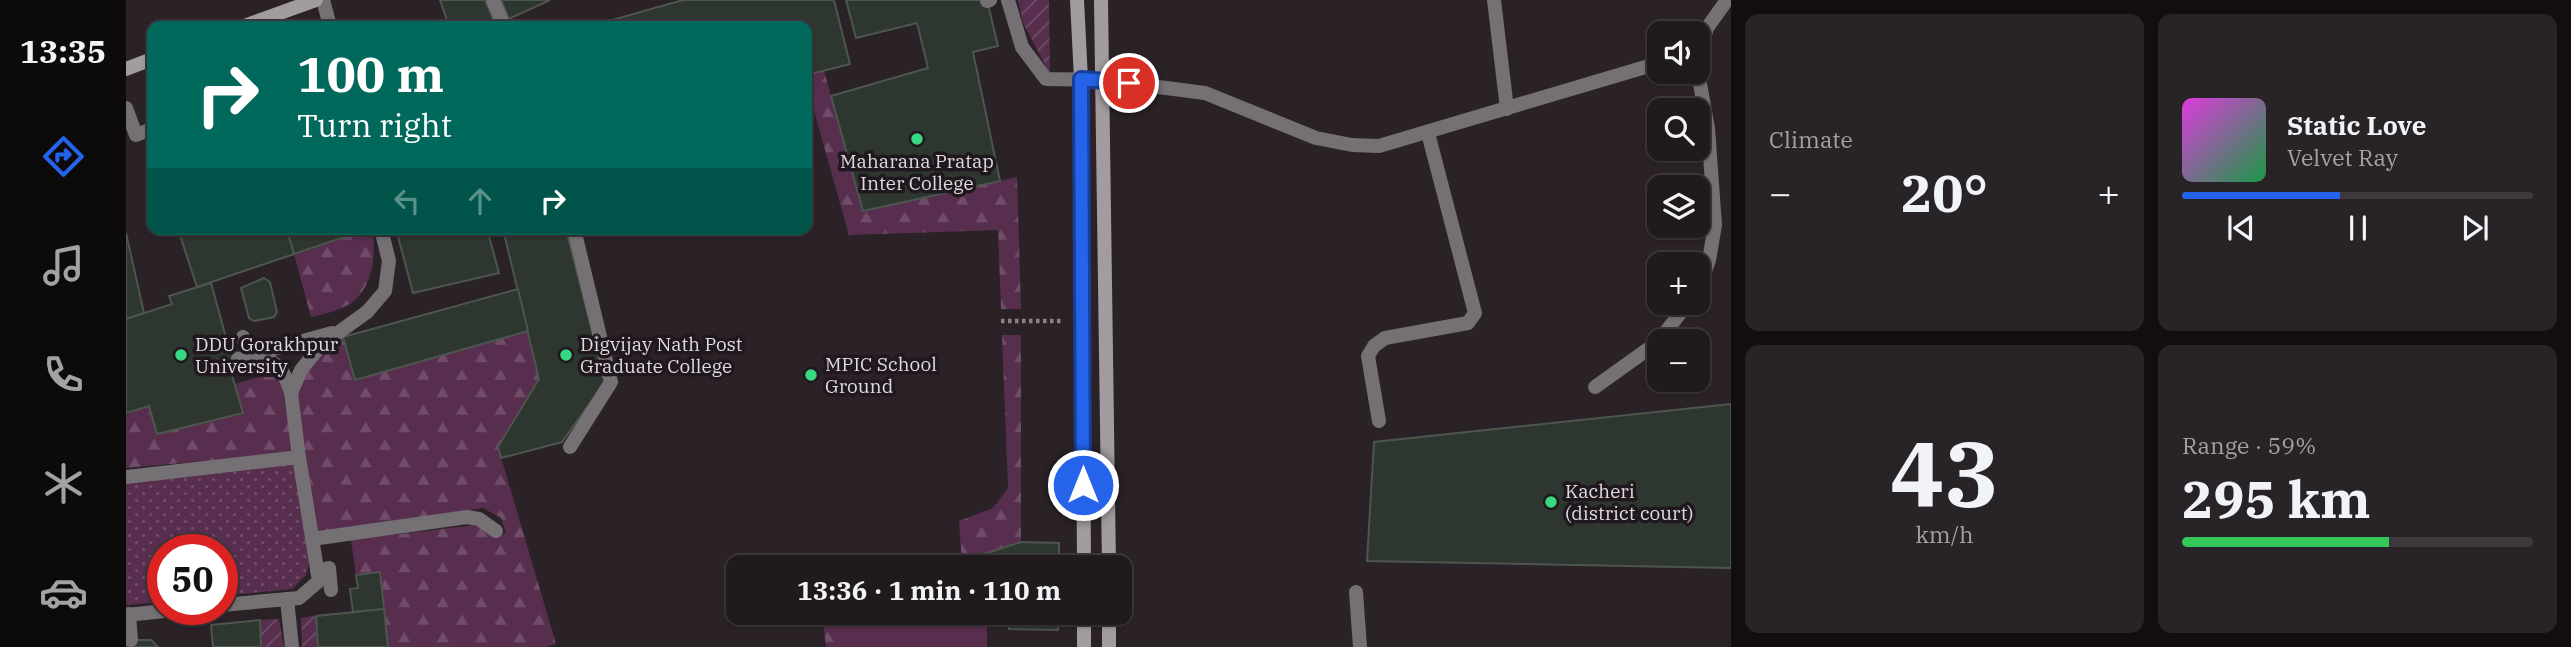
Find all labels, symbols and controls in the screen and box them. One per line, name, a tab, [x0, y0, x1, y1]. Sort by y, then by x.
map controls	[1647, 21, 1710, 392]
button: sound	[1647, 21, 1710, 84]
text: 13:35	[20, 30, 106, 72]
text: 100 m	[297, 42, 444, 105]
icon: right	[182, 49, 273, 140]
pin	[1099, 53, 1159, 113]
icon: arrive	[1110, 64, 1148, 102]
button: search	[1647, 98, 1710, 161]
text: Turn right	[297, 104, 452, 146]
text: Static Love	[2287, 108, 2426, 142]
text: Climate	[1769, 124, 1853, 154]
marker: Maharana Pratap Inter College	[909, 131, 925, 147]
icon: directions	[39, 132, 88, 181]
text: Velvet Ray	[2287, 142, 2398, 172]
place label: Maharana Pratap Inter College	[840, 149, 994, 195]
text: 20°	[1901, 159, 1988, 226]
text: −	[1769, 168, 1792, 217]
text: +	[2097, 168, 2120, 217]
button: layers	[1647, 175, 1710, 238]
icon: left	[388, 182, 426, 220]
icon: ahead	[461, 182, 499, 220]
icon: right	[534, 182, 572, 220]
icon: previous	[2222, 209, 2260, 247]
icon: pause	[2339, 209, 2377, 247]
icon: next	[2456, 209, 2494, 247]
icon: music	[39, 241, 88, 290]
button: +	[1647, 252, 1710, 315]
button: −	[1647, 329, 1710, 392]
place label: DDU Gorakhpur University	[195, 332, 339, 378]
place label: Digvijay Nath Post Graduate College	[580, 332, 743, 378]
marker: DDU Gorakhpur University	[173, 347, 189, 363]
marker: Digvijay Nath Post Graduate College	[558, 347, 574, 363]
icon: phone	[39, 350, 88, 399]
place label: MPIC School Ground	[825, 352, 937, 398]
marker: MPIC School Ground	[803, 367, 819, 383]
text: 43	[1890, 414, 1999, 532]
text: Range · 59%	[2182, 430, 2316, 460]
position arrow	[1046, 448, 1120, 522]
icon: climate	[39, 459, 88, 508]
text: 295 km	[2182, 465, 2371, 532]
place label: Kacheri (district court)	[1565, 479, 1694, 525]
marker: Kacheri (district court)	[1543, 494, 1559, 510]
text: km/h	[1915, 519, 1974, 549]
speed limit sign: 50	[147, 534, 238, 625]
icon: car	[39, 568, 88, 617]
text: 13:36 · 1 min · 110 m	[797, 573, 1061, 607]

